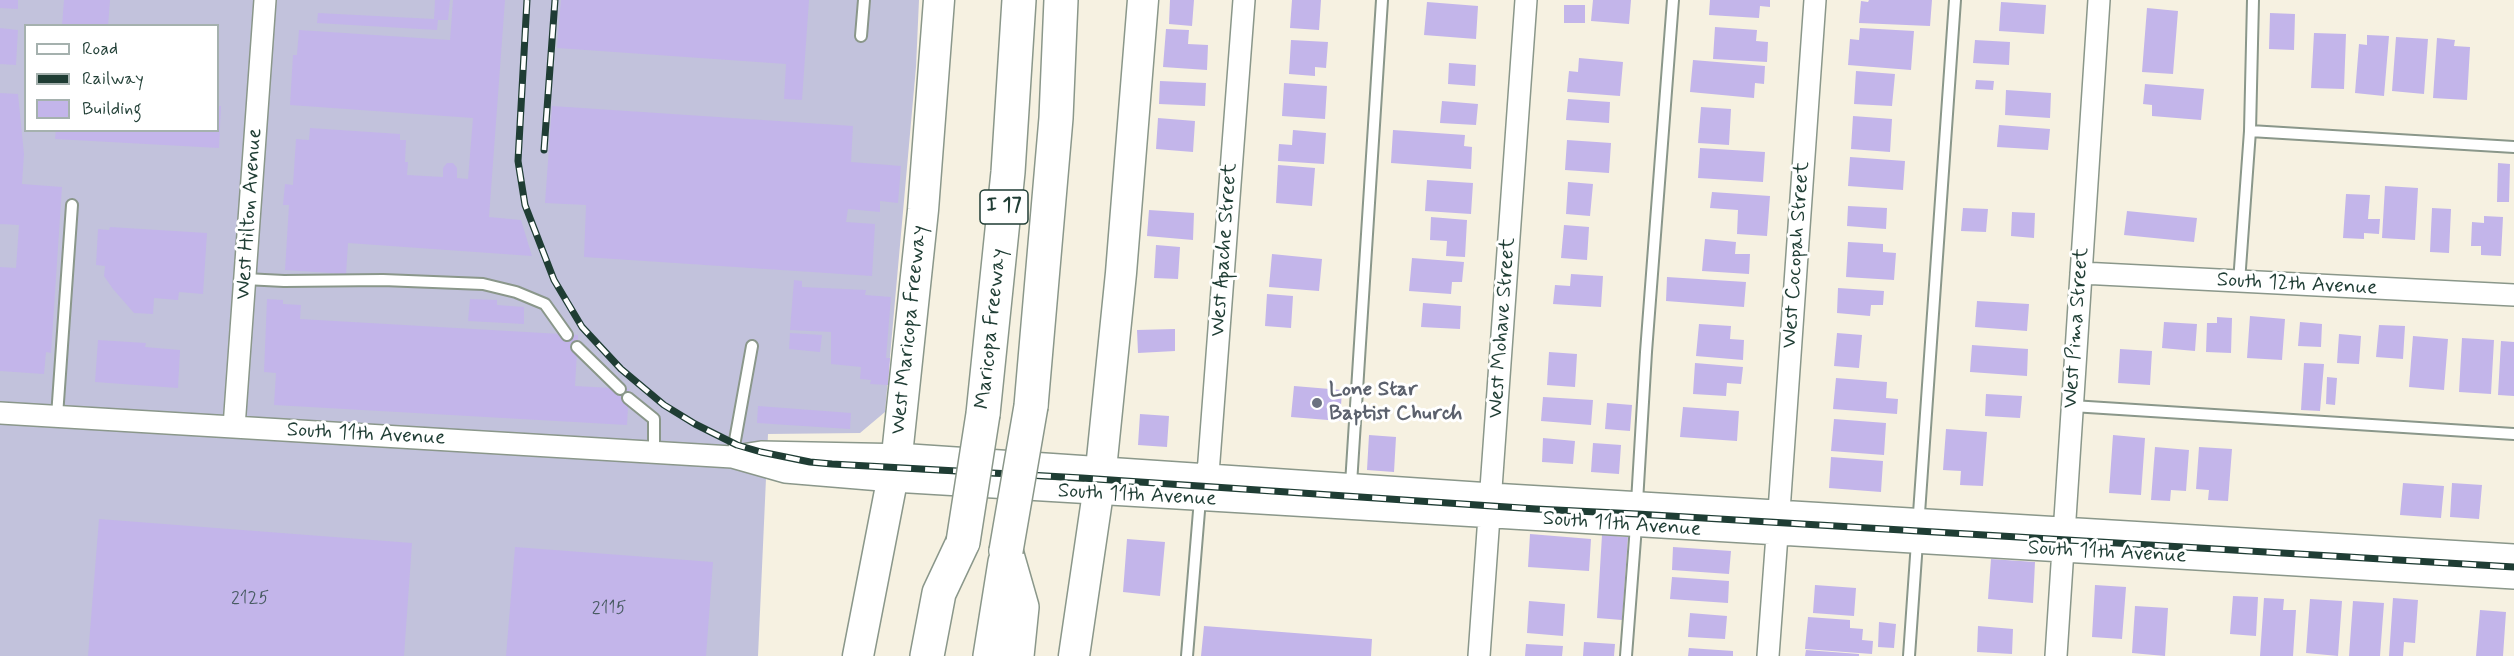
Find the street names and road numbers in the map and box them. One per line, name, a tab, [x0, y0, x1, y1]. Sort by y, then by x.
street label: West Hilton Avenue	[231, 127, 269, 301]
street label: West Cocopah Street	[1778, 161, 1816, 349]
street label: West Apache Street	[1206, 162, 1244, 338]
road number: I 17	[980, 190, 1028, 224]
street label: West Maricopa Freeway	[886, 224, 934, 436]
street label: West Mohave Street	[1484, 237, 1522, 419]
street label: Maricopa Freeway	[971, 247, 1013, 411]
street label: West Pima Street	[2059, 247, 2095, 409]
street label: South 12th Avenue	[2216, 268, 2378, 302]
street label: South 11th Avenue	[286, 418, 446, 452]
street label: South 11th Avenue	[1057, 479, 1217, 513]
street label: South 11th Avenue	[1542, 507, 1702, 543]
street label: South 11th Avenue	[2027, 536, 2187, 570]

